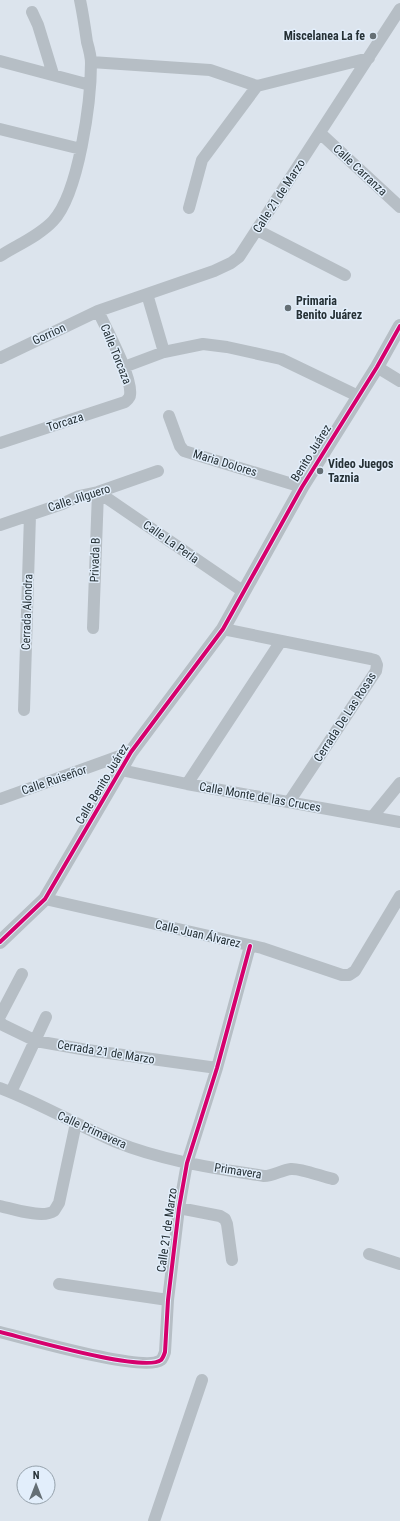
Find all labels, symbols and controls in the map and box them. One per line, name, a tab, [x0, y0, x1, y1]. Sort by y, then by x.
place label: Miscelanea La fe	[284, 29, 365, 43]
marker: Miscelanea La fe	[368, 31, 378, 41]
street label: Calle Carranza	[330, 141, 390, 199]
street label: Calle 21 de Marzo	[250, 157, 308, 235]
place label: Primaria Benito Juárez	[296, 294, 362, 322]
marker: Primaria Benito Juárez	[283, 303, 293, 313]
street label: Gorrion	[30, 320, 68, 348]
street label: Calle Torcaza	[98, 322, 135, 386]
street label: Torcaza	[45, 409, 85, 434]
street label: Benito Juárez	[288, 422, 334, 484]
street label: Maria Dolores	[191, 447, 259, 479]
place label: Video Juegos Taznia	[328, 457, 394, 485]
marker: Video Juegos Taznia	[315, 466, 325, 476]
street label: Calle Jilguero	[46, 481, 112, 515]
street label: Calle La Perla	[140, 518, 202, 567]
street label: Privada B	[87, 537, 103, 583]
street label: Cerrada Alondra	[19, 573, 35, 650]
street label: Cerrada De Las Rosas	[311, 670, 379, 764]
street label: Calle Benito Juárez	[73, 741, 131, 827]
street label: Calle Ruiseñor	[20, 762, 89, 798]
street label: Calle Monte de las Cruces	[198, 779, 322, 815]
street label: Calle Juan Álvarez	[154, 916, 242, 951]
street label: Cerrada 21 de Marzo	[56, 1037, 156, 1067]
street label: Calle Primavera	[55, 1109, 129, 1152]
street label: Primavera	[213, 1160, 263, 1182]
street label: Calle 21 de Marzo	[154, 1187, 180, 1273]
north arrow	[16, 1465, 56, 1505]
text: N	[33, 1469, 40, 1482]

